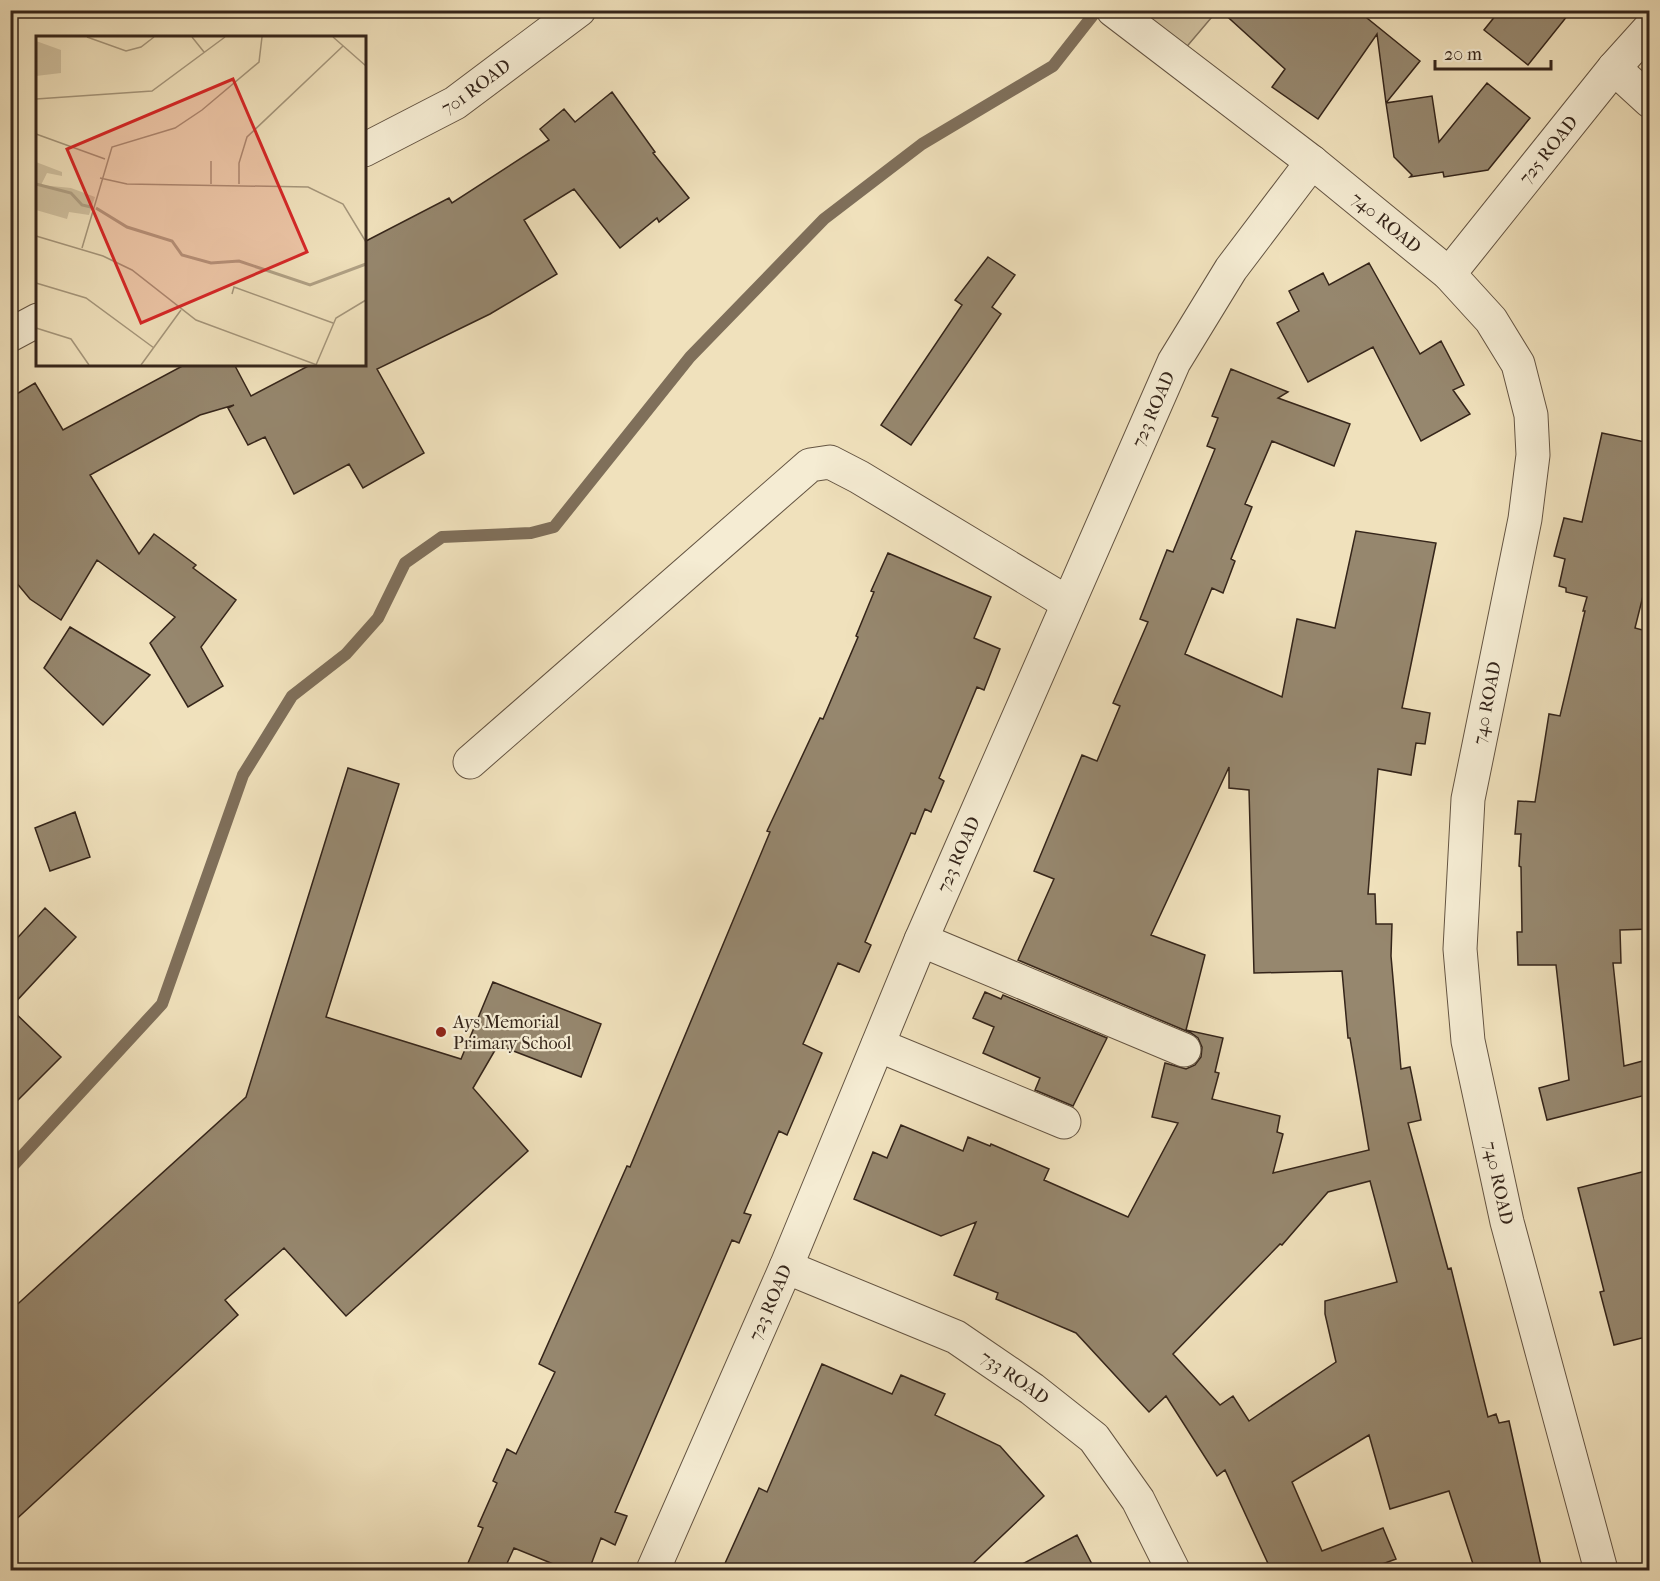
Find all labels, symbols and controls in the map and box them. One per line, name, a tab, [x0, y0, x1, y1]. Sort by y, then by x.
scale bar	[1435, 33, 1550, 71]
inset map	[36, 36, 366, 366]
text: 20 m	[1444, 44, 1482, 65]
street label: 701 ROAD	[438, 55, 515, 119]
street label: 725 ROAD	[1515, 112, 1582, 189]
street label: 740 ROAD	[1346, 188, 1425, 258]
street label: 723 ROAD	[1128, 368, 1180, 451]
street label: 740 ROAD	[1469, 660, 1506, 747]
street label: 723 ROAD	[933, 813, 985, 896]
place label: Ays Memorial Primary School	[452, 1012, 572, 1054]
marker: Ays Memorial Primary School	[434, 1025, 448, 1039]
street label: 740 ROAD	[1479, 1140, 1517, 1227]
street label: 723 ROAD	[745, 1261, 797, 1344]
street label: 733 ROAD	[976, 1347, 1053, 1409]

